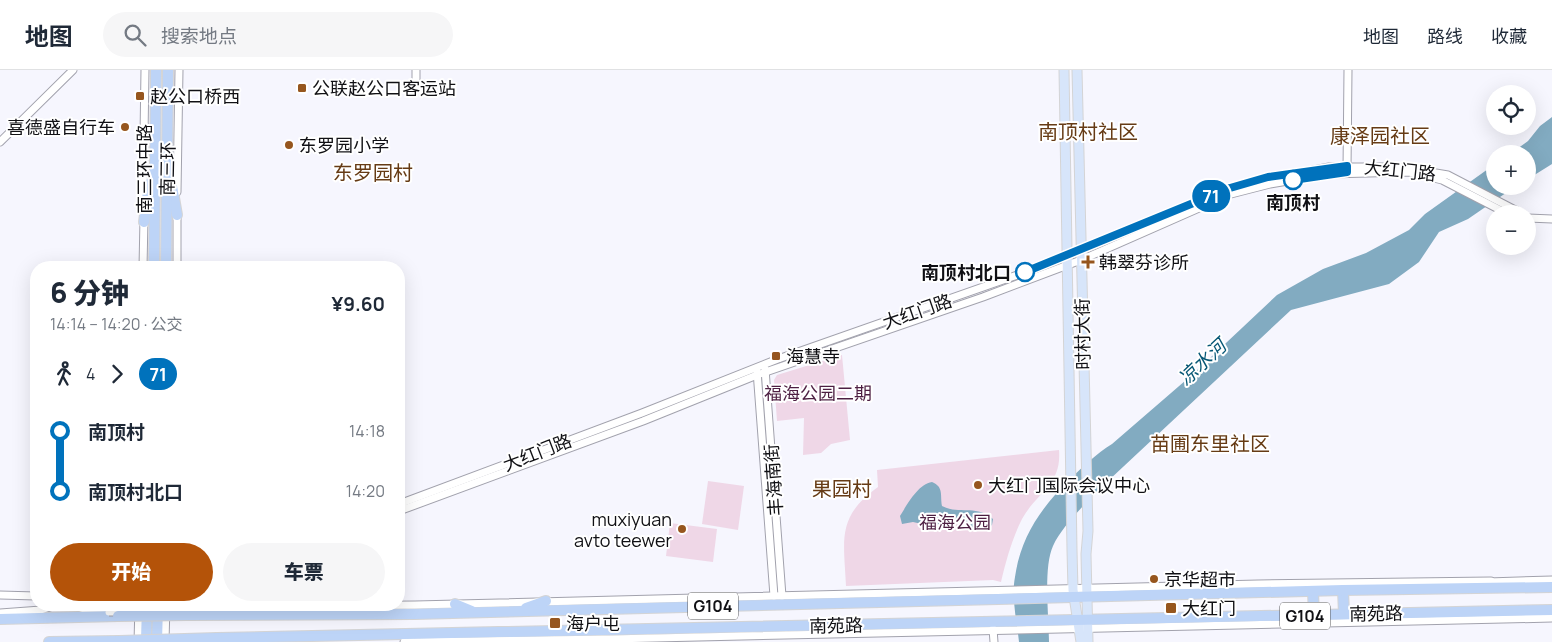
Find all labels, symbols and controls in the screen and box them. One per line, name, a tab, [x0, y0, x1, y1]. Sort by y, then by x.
search box	[103, 12, 453, 57]
text: 地图	[25, 19, 73, 52]
icon: search	[121, 21, 149, 49]
text: 搜索地点	[161, 23, 237, 49]
text: 地图	[1363, 24, 1399, 48]
text: 路线	[1427, 24, 1463, 48]
text: 收藏	[1491, 24, 1527, 48]
place label: 公联赵公口客运站	[312, 76, 456, 100]
marker: 公联赵公口客运站	[296, 82, 308, 94]
place label: 赵公口桥西	[150, 84, 240, 108]
map controls	[1486, 85, 1536, 255]
button: locate	[1486, 85, 1536, 135]
marker: 赵公口桥西	[134, 90, 146, 102]
place label: 喜德盛自行车	[7, 115, 115, 139]
district label: 南顶村社区	[1038, 118, 1138, 145]
marker: 喜德盛自行车	[119, 121, 131, 133]
district label: 康泽园社区	[1330, 122, 1430, 149]
street label: 南三环中路	[132, 124, 156, 214]
place label: 东罗园小学	[299, 133, 389, 157]
marker: 东罗园小学	[283, 139, 295, 151]
street label: 南三环	[155, 142, 179, 196]
button: +	[1486, 145, 1536, 195]
street label: 大红门路	[1363, 154, 1437, 186]
district label: 东罗园村	[333, 159, 413, 186]
marker: 南顶村	[1283, 170, 1303, 190]
line badge: 71	[1188, 180, 1234, 212]
text: 71	[1202, 184, 1220, 208]
place label: 南顶村	[1266, 190, 1320, 214]
button: −	[1486, 205, 1536, 255]
place label: 韩翠芬诊所	[1099, 250, 1189, 274]
marker: 韩翠芬诊所	[1081, 255, 1095, 269]
place label: 南顶村北口	[921, 260, 1011, 284]
marker: 南顶村北口	[1015, 262, 1035, 282]
text: 6 分钟	[50, 273, 129, 311]
street label: 大红门路	[879, 288, 955, 334]
text: ¥9.60	[332, 291, 385, 317]
street label: 时村大街	[1069, 298, 1095, 370]
text: 14:14 – 14:20 · 公交	[50, 313, 183, 335]
water label: 凉水河	[1172, 330, 1235, 391]
place label: 海慧寺	[786, 344, 840, 368]
marker: 海慧寺	[770, 350, 782, 362]
icon: walk	[50, 360, 78, 388]
icon: forward	[103, 360, 131, 388]
text: 71	[149, 362, 167, 386]
text: 4	[86, 363, 95, 385]
park label: 福海公园二期	[764, 381, 872, 405]
text: 南顶村	[88, 419, 145, 445]
text: 14:18	[349, 420, 385, 442]
street label: 大红门路	[499, 428, 575, 476]
district label: 苗圃东里社区	[1150, 430, 1270, 457]
street label: 丰海南街	[759, 443, 787, 517]
place label: 大红门国际会议中心	[988, 473, 1150, 497]
district label: 果园村	[812, 475, 872, 502]
text: 南顶村北口	[88, 479, 183, 505]
marker: 大红门国际会议中心	[972, 479, 984, 491]
text: 14:20	[346, 480, 385, 502]
place label: muxiyuan avto teewer	[574, 507, 672, 552]
park label: 福海公园	[919, 510, 991, 534]
marker: muxiyuan avto teewer	[676, 523, 688, 535]
button: 开始	[50, 543, 213, 601]
button: 车票	[223, 543, 385, 601]
place label: 京华超市	[1164, 567, 1236, 591]
marker: 京华超市	[1148, 573, 1160, 585]
road number: G104	[688, 592, 738, 620]
place label: 大红门	[1182, 596, 1236, 620]
marker: 大红门	[1164, 601, 1178, 615]
street label: 南苑路	[1349, 601, 1403, 625]
road number: G104	[1280, 602, 1330, 630]
place label: 海户屯	[566, 611, 620, 635]
street label: 南苑路	[809, 613, 863, 637]
marker: 海户屯	[548, 616, 562, 630]

